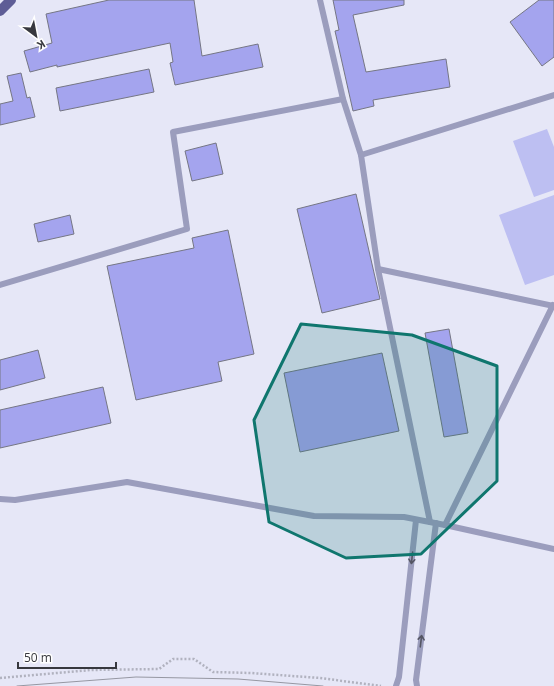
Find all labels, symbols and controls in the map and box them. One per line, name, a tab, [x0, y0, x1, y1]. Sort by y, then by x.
north arrow	[16, 16, 56, 56]
text: K	[34, 37, 49, 54]
one-way arrow	[408, 551, 416, 564]
one-way arrow	[417, 635, 425, 648]
scale bar	[18, 644, 116, 670]
text: 50 m	[24, 649, 52, 666]

